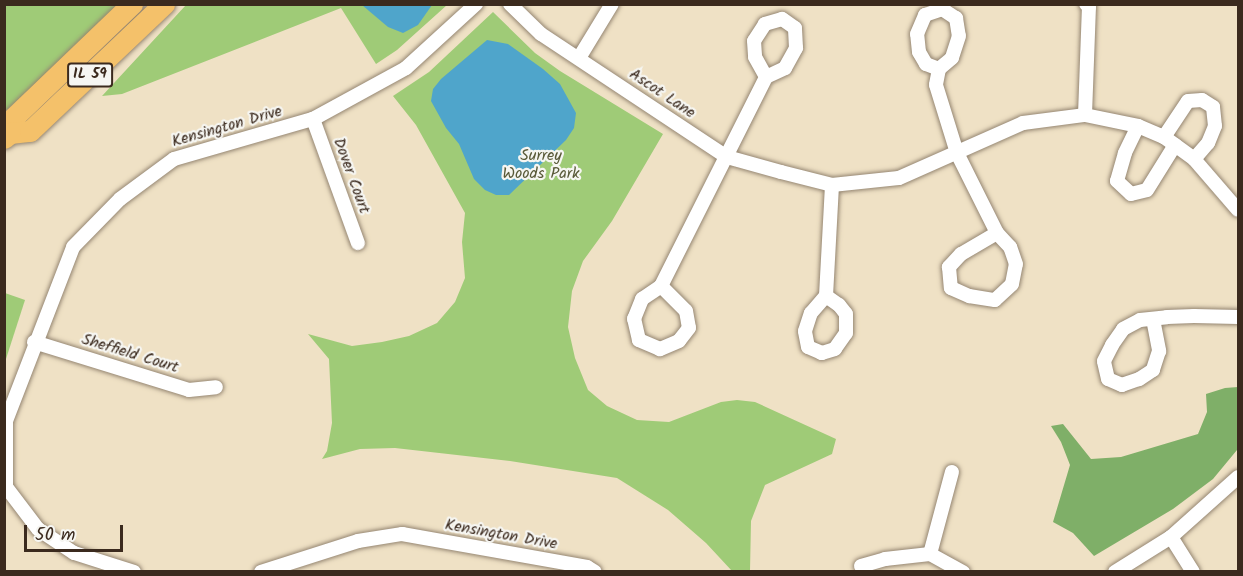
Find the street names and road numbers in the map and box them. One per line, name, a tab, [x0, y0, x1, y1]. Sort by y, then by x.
road number: IL 59	[66, 63, 114, 87]
street label: Ascot Lane	[625, 65, 699, 123]
street label: Kensington Drive	[170, 102, 284, 152]
street label: Dover Court	[328, 135, 374, 217]
street label: Sheffield Court	[79, 330, 181, 378]
street label: Kensington Drive	[443, 516, 559, 554]

